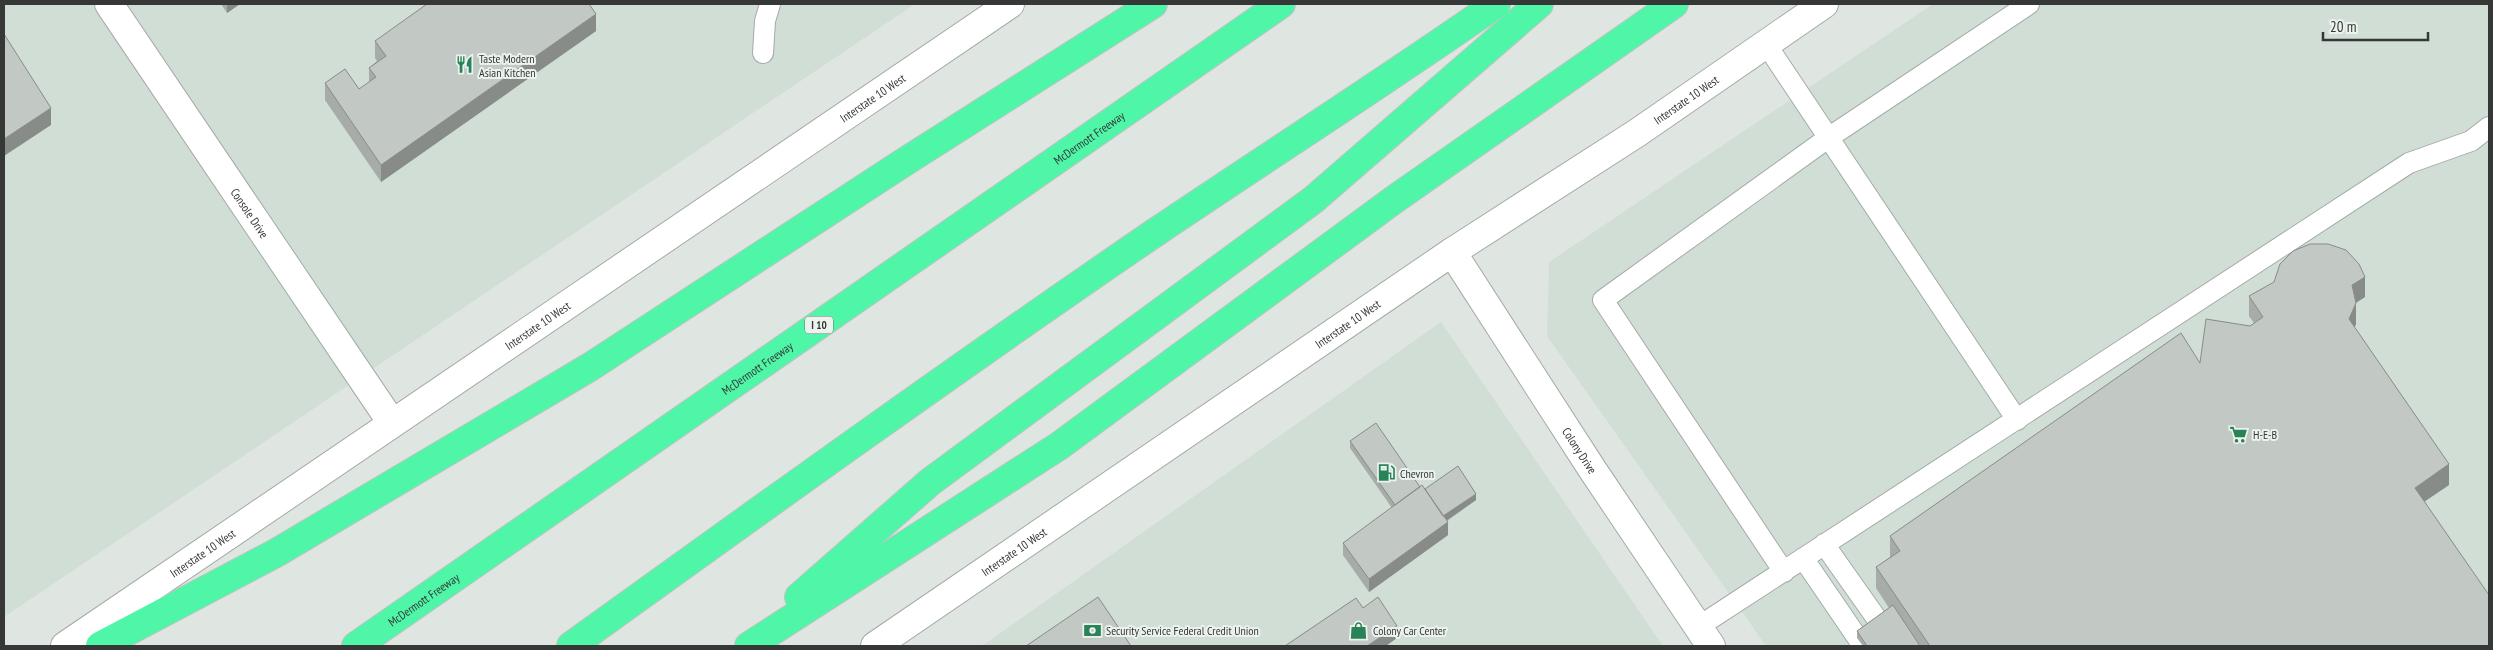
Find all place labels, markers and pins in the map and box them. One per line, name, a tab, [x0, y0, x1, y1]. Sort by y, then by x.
place label: Taste Modern Asian Kitchen	[479, 51, 535, 80]
restaurant icon: Taste Modern Asian Kitchen	[455, 55, 475, 75]
supermarket icon: H-E-B	[2229, 424, 2249, 444]
place label: H-E-B	[2253, 427, 2278, 442]
fuel station icon: Chevron	[1376, 463, 1396, 483]
place label: Chevron	[1400, 466, 1434, 481]
bank icon: Security Service Federal Credit Union	[1082, 620, 1102, 640]
shop icon: Colony Car Center	[1349, 620, 1369, 640]
place label: Security Service Federal Credit Union	[1106, 623, 1259, 638]
place label: Colony Car Center	[1373, 623, 1447, 638]

